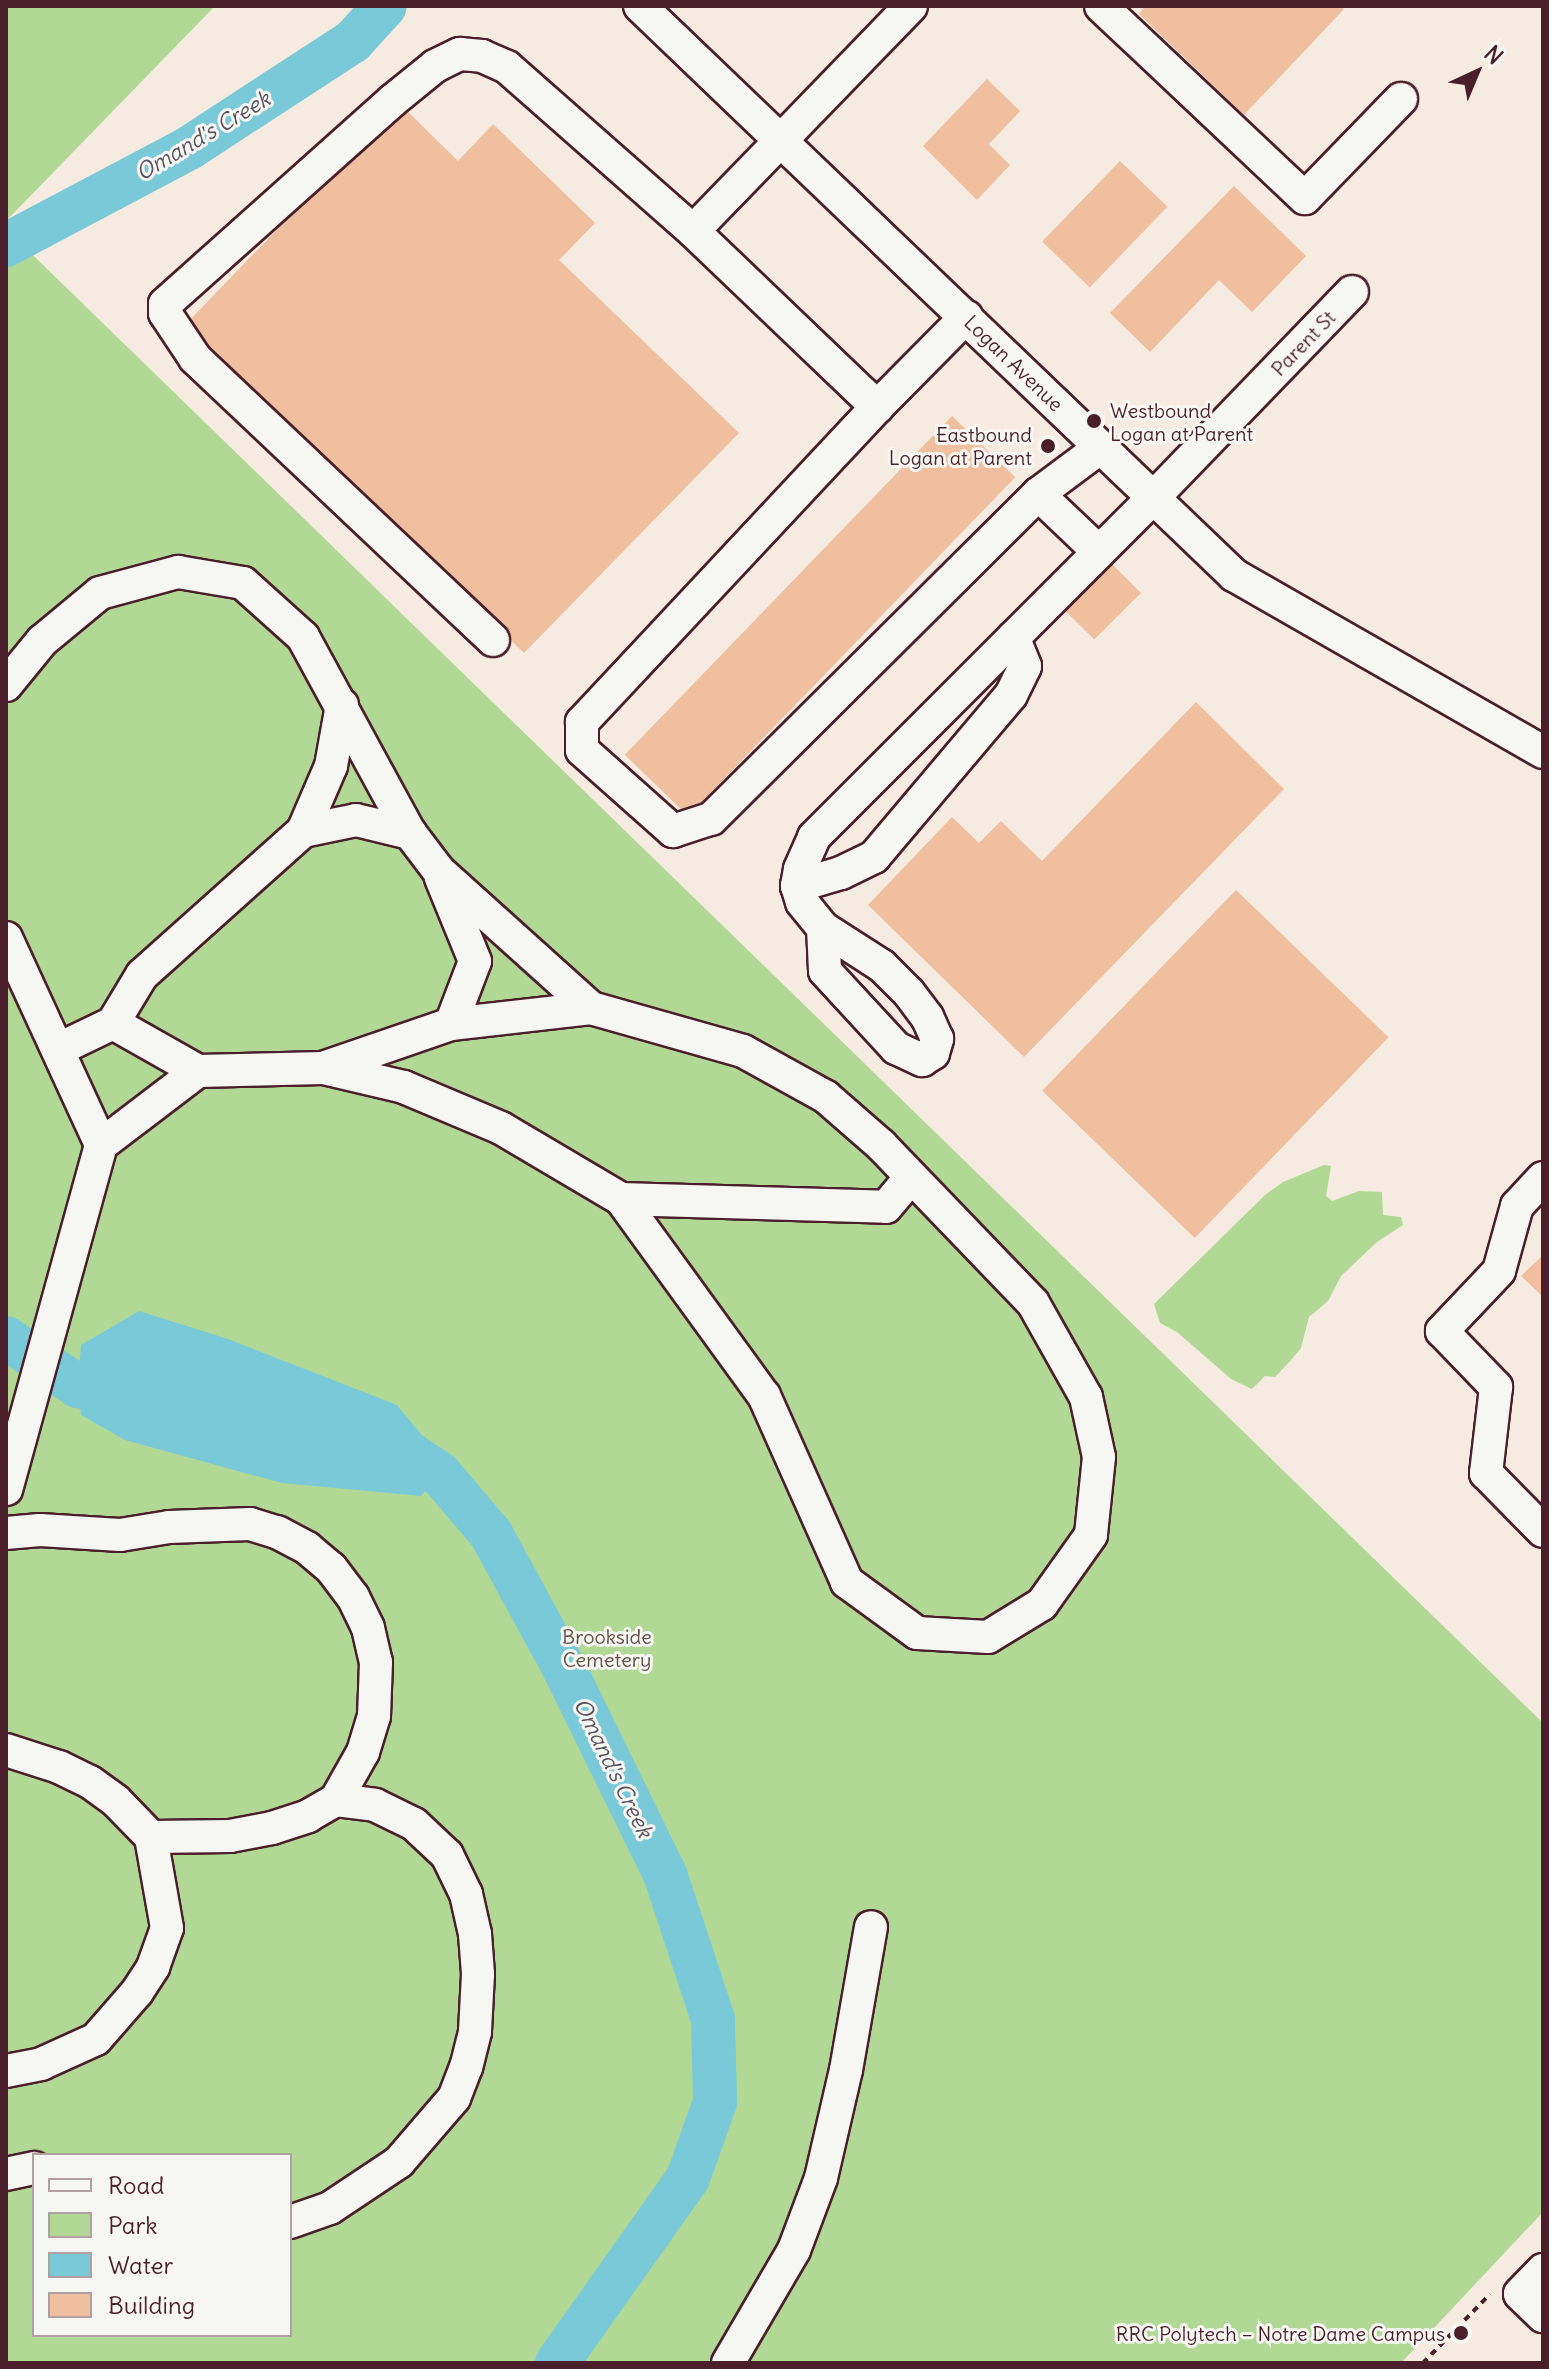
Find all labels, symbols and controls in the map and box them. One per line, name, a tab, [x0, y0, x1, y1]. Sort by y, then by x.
north arrow	[1437, 32, 1517, 112]
text: N	[1478, 39, 1509, 70]
water label: Omand's Creek	[131, 86, 275, 186]
street label: Parent St	[1266, 305, 1340, 381]
street label: Logan Avenue	[960, 310, 1068, 416]
place label: Westbound Logan at Parent	[1110, 398, 1253, 445]
marker: Westbound Logan at Parent	[1085, 412, 1103, 430]
place label: Eastbound Logan at Parent	[889, 422, 1032, 469]
marker: Eastbound Logan at Parent	[1039, 437, 1057, 455]
park label: Brookside Cemetery	[562, 1624, 652, 1671]
water label: Omand's Creek	[568, 1694, 658, 1842]
legend	[32, 2153, 292, 2337]
text: Road	[108, 2170, 164, 2200]
text: Park	[108, 2210, 158, 2240]
text: Water	[108, 2250, 173, 2280]
text: Building	[108, 2290, 195, 2320]
place label: RRC Polytech – Notre Dame Campus	[1116, 2321, 1445, 2345]
marker: RRC Polytech – Notre Dame Campus	[1452, 2324, 1470, 2342]

